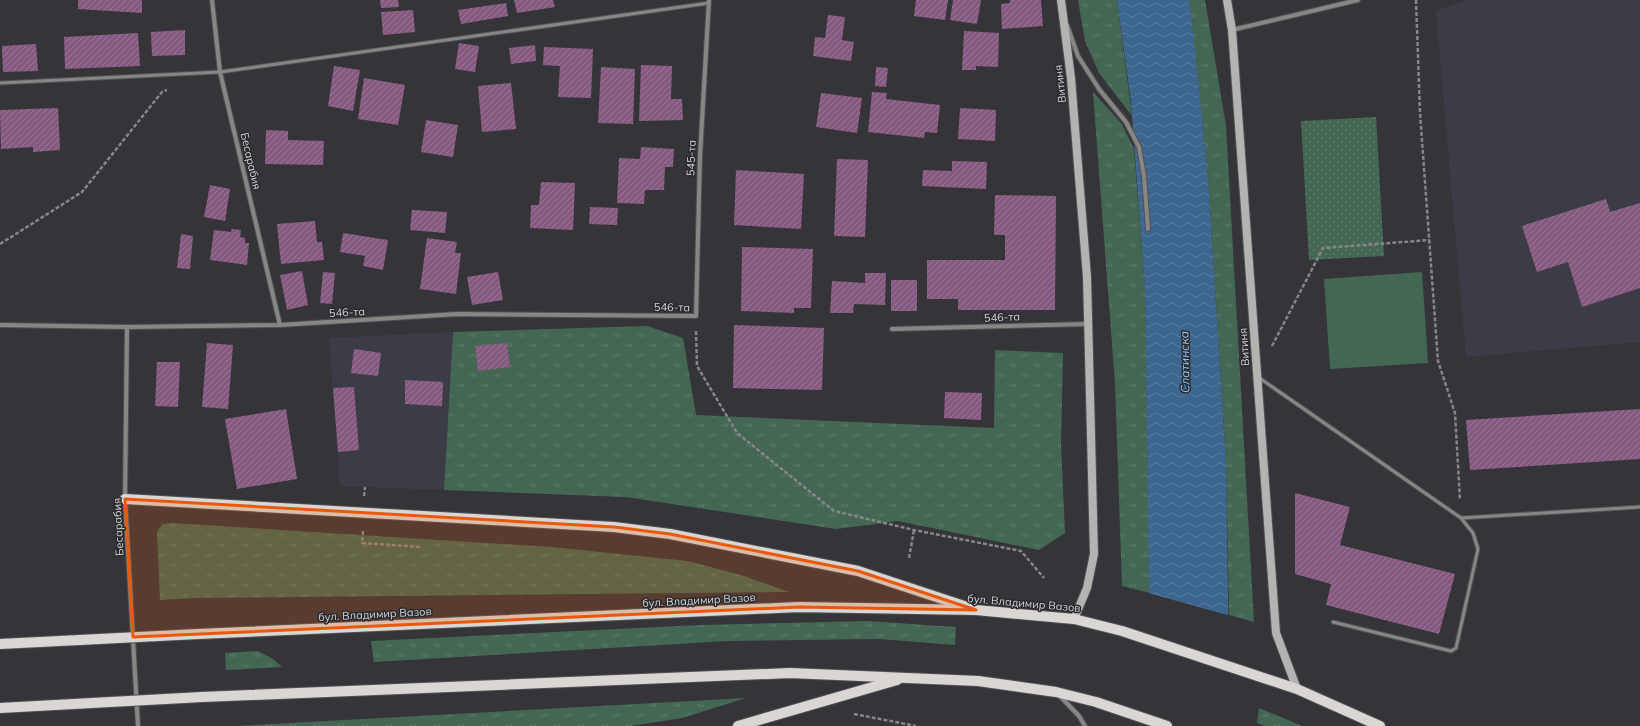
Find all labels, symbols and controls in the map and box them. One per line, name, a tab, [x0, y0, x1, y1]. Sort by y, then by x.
street label: Витиня	[1051, 64, 1069, 104]
street label: Бесарабия	[238, 131, 264, 191]
street label: 545-та	[683, 140, 699, 176]
street label: 546-та	[654, 300, 690, 314]
street label: 546-та	[329, 304, 365, 320]
street label: 546-та	[984, 309, 1020, 325]
street label: Витиня	[1236, 327, 1252, 367]
water label: Слатинска	[1176, 331, 1193, 393]
street label: Бесарабия	[109, 498, 127, 556]
street label: бул. Владимир Вазов	[642, 590, 756, 610]
street label: бул. Владимир Вазов	[967, 591, 1081, 615]
street label: бул. Владимир Вазов	[318, 604, 432, 624]

